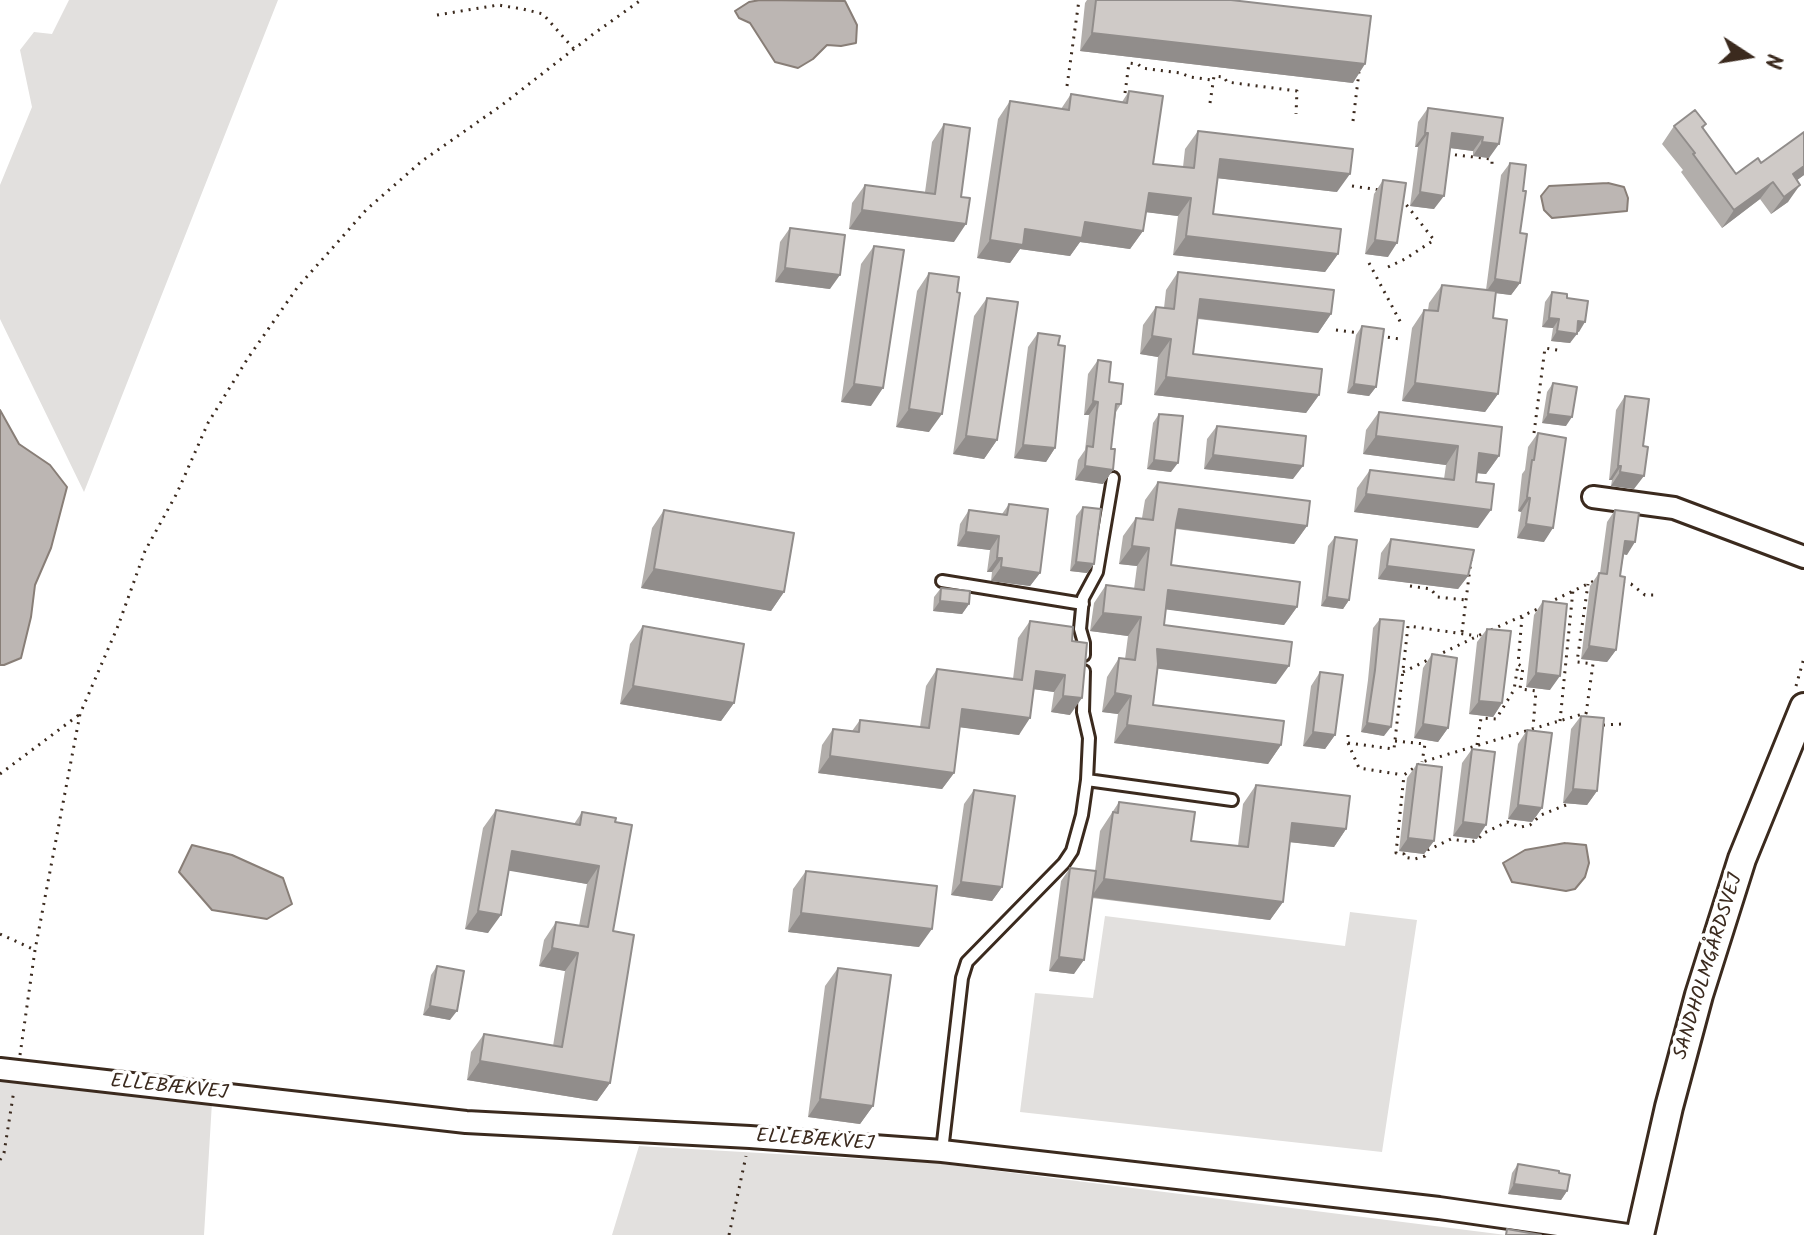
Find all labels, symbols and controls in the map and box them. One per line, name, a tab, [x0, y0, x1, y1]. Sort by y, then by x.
north arrow	[1708, 16, 1788, 96]
text: N	[1753, 51, 1791, 72]
street label: SANDHOLMGÅRDSVEJ	[1670, 871, 1750, 1063]
street label: ELLEBÆKVEJ	[109, 1071, 229, 1107]
street label: ELLEBÆKVEJ	[755, 1126, 875, 1158]

